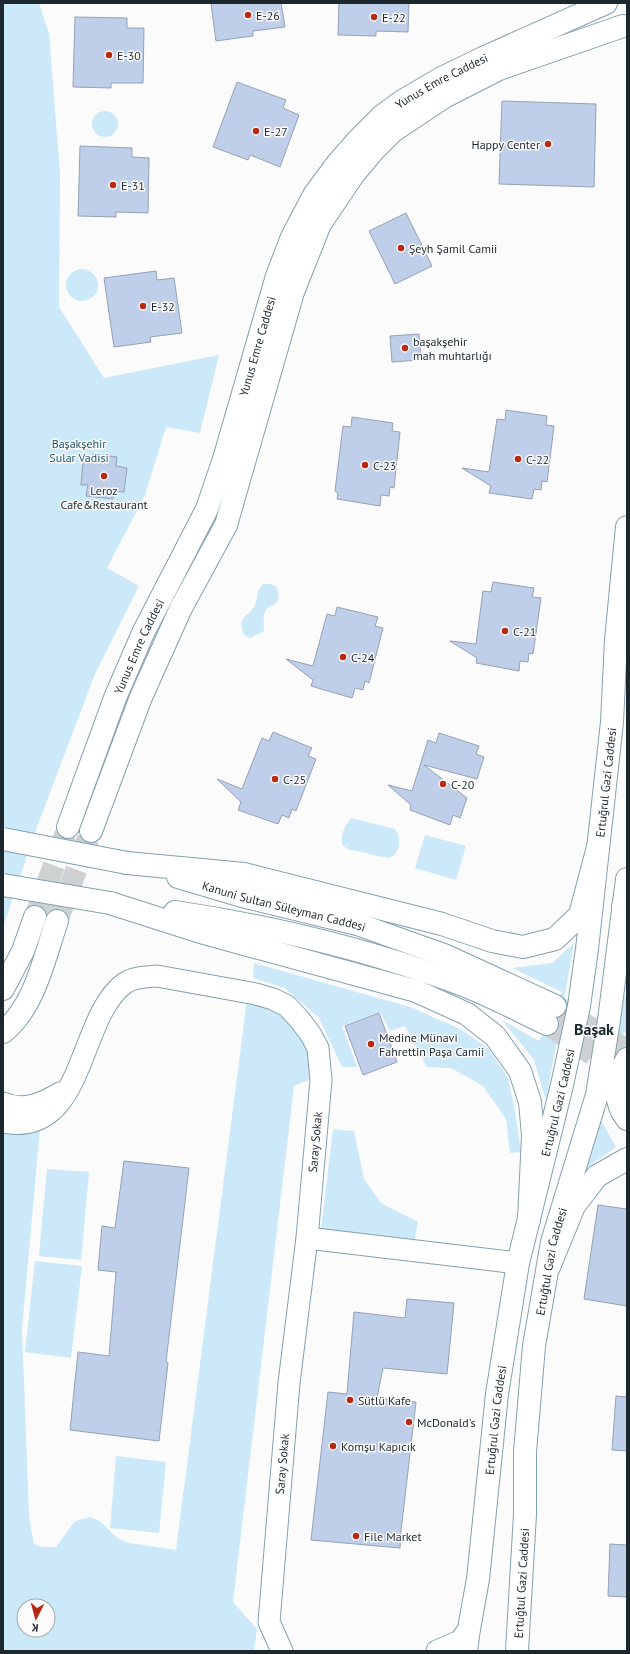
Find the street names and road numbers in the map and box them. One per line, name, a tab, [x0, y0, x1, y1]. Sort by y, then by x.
street label: Yunus Emre Caddesi	[392, 49, 490, 112]
street label: Yunus Emre Caddesi	[235, 294, 278, 398]
street label: Yunus Emre Caddesi	[110, 596, 167, 696]
street label: Ertuğrul Gazi Caddesi	[592, 727, 619, 838]
street label: Kanuni Sultan Süleyman Caddesi	[201, 877, 368, 934]
street label: Ertuğrul Gazi Caddesi	[537, 1047, 577, 1158]
street label: Saray Sokak	[305, 1111, 325, 1173]
street label: Ertuğtul Gazi Caddesi	[532, 1205, 570, 1316]
street label: Ertuğrul Gazi Caddesi	[481, 1364, 509, 1475]
street label: Saray Sokak	[272, 1433, 292, 1495]
street label: Ertuğtul Gazi Caddesi	[510, 1528, 532, 1639]

